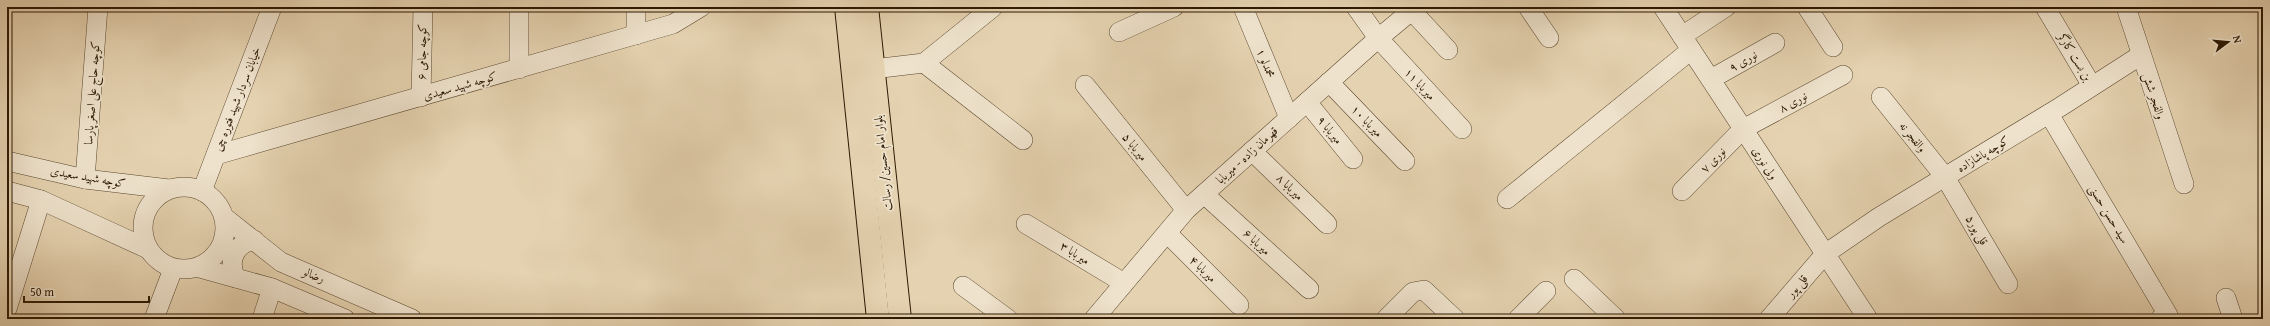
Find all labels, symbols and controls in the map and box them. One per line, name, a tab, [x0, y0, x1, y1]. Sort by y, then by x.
north arrow	[2208, 22, 2248, 62]
street label: کوچه جامی ۶	[413, 23, 431, 80]
street label: بن بست کارگر	[2053, 27, 2097, 85]
text: N	[2229, 34, 2246, 46]
street label: کوچه حاج علی اصغر پارسا	[79, 40, 107, 146]
street label: خیابان سردار شهید فتوره چی	[209, 44, 264, 154]
street label: محمدلو ۱	[1253, 46, 1280, 80]
street label: نوری ۹	[1725, 46, 1760, 75]
street label: میربابا ۱۱	[1401, 64, 1440, 104]
street label: کوچه شهید سعیدی	[421, 67, 499, 105]
street label: والفجر شش	[2138, 70, 2170, 122]
street label: نوری ۸	[1775, 87, 1810, 116]
street label: میربابا ۱۰	[1348, 101, 1387, 141]
street label: میربابا ۹	[1314, 112, 1347, 147]
street label: بلوار امام حسین/ رسالت	[869, 114, 899, 212]
street label: والفجر نه	[1896, 118, 1931, 156]
street label: قهرمان زاده - میربابا	[1212, 122, 1281, 187]
street label: میربابا ۵	[1119, 129, 1152, 164]
street label: کوچه پاشازاده	[1953, 131, 2013, 177]
street label: نوری ۷	[1696, 143, 1729, 176]
street label: ولی نوری	[1748, 143, 1783, 183]
street label: کوچه شهید سعیدی	[49, 162, 127, 193]
street label: میربابا ۸	[1273, 169, 1308, 204]
street label: سید حسن حسنی	[2084, 181, 2134, 247]
street label: قلی پور۵	[1961, 211, 1993, 249]
street label: میربابا ۶	[1240, 225, 1275, 259]
street label: میربابا ۳	[1057, 237, 1093, 268]
street label: میربابا ۴	[1186, 251, 1221, 286]
street label: رضالو	[300, 262, 328, 287]
street label: قلی پور	[1781, 271, 1812, 302]
scale bar	[24, 278, 149, 304]
text: 50 m	[30, 283, 54, 300]

